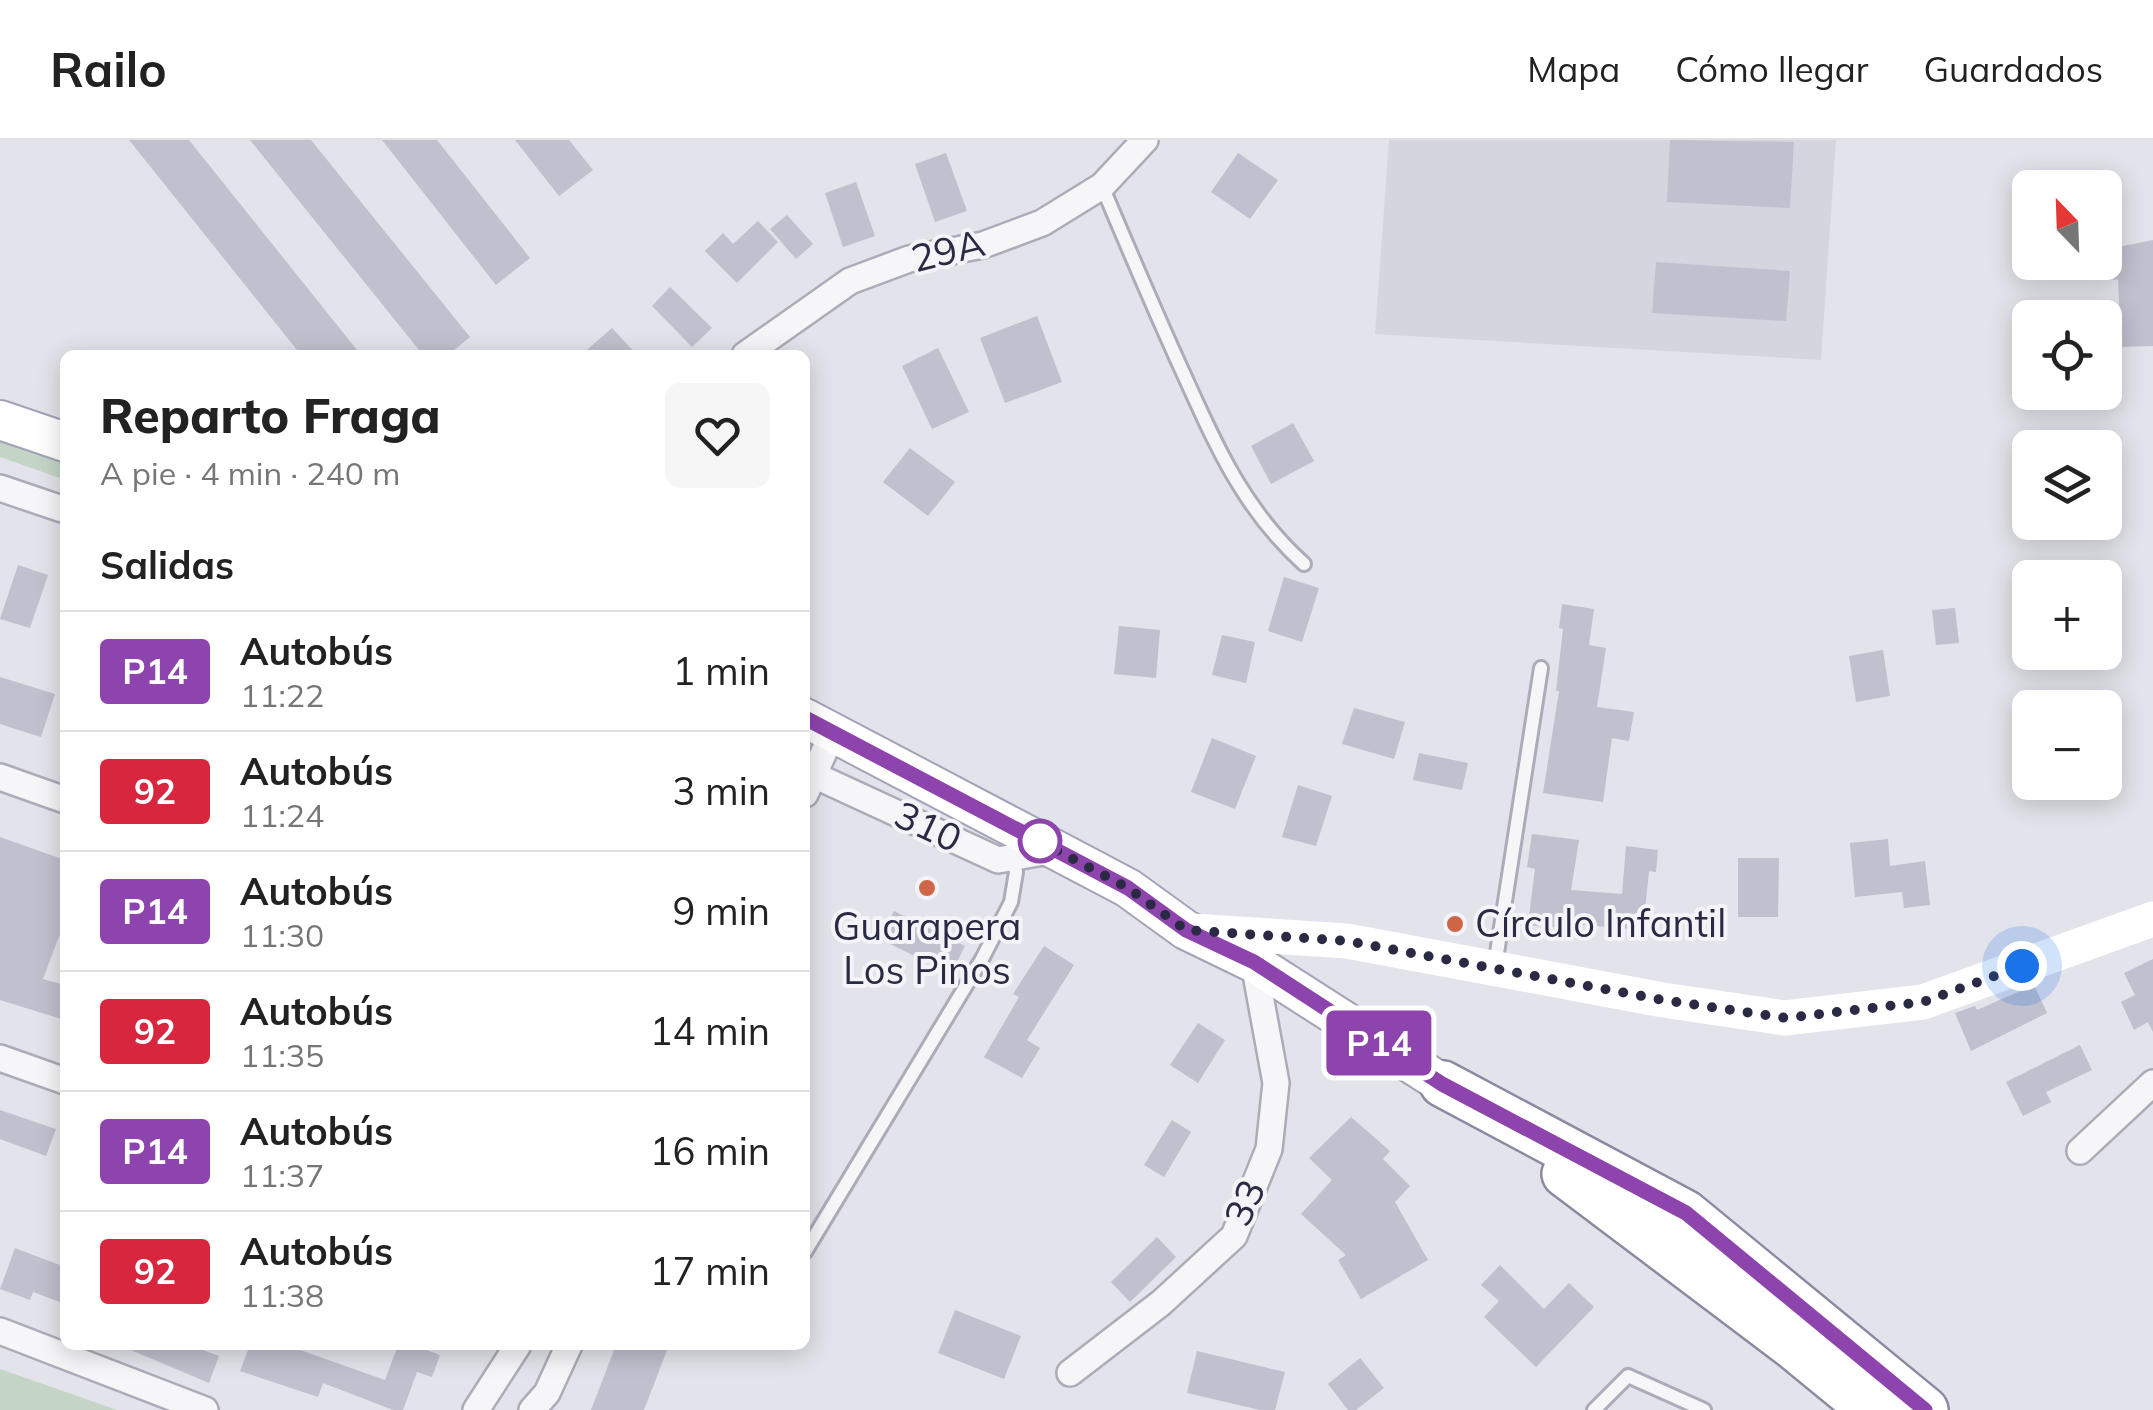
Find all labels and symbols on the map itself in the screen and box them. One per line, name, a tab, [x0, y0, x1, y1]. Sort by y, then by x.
north arrow	[2012, 170, 2122, 280]
street label: 29A	[906, 218, 989, 282]
street label: 310	[887, 790, 970, 862]
unlabelled marker	[1019, 820, 1061, 862]
marker: Guarapera Los Pinos	[916, 877, 938, 899]
place label: Círculo Infantil	[1475, 899, 1726, 947]
place label: Guarapera Los Pinos	[833, 902, 1021, 994]
marker: Círculo Infantil	[1444, 913, 1466, 935]
your location	[1997, 941, 2047, 991]
line badge: P14	[1322, 1010, 1436, 1076]
street label: 33	[1213, 1172, 1275, 1233]

